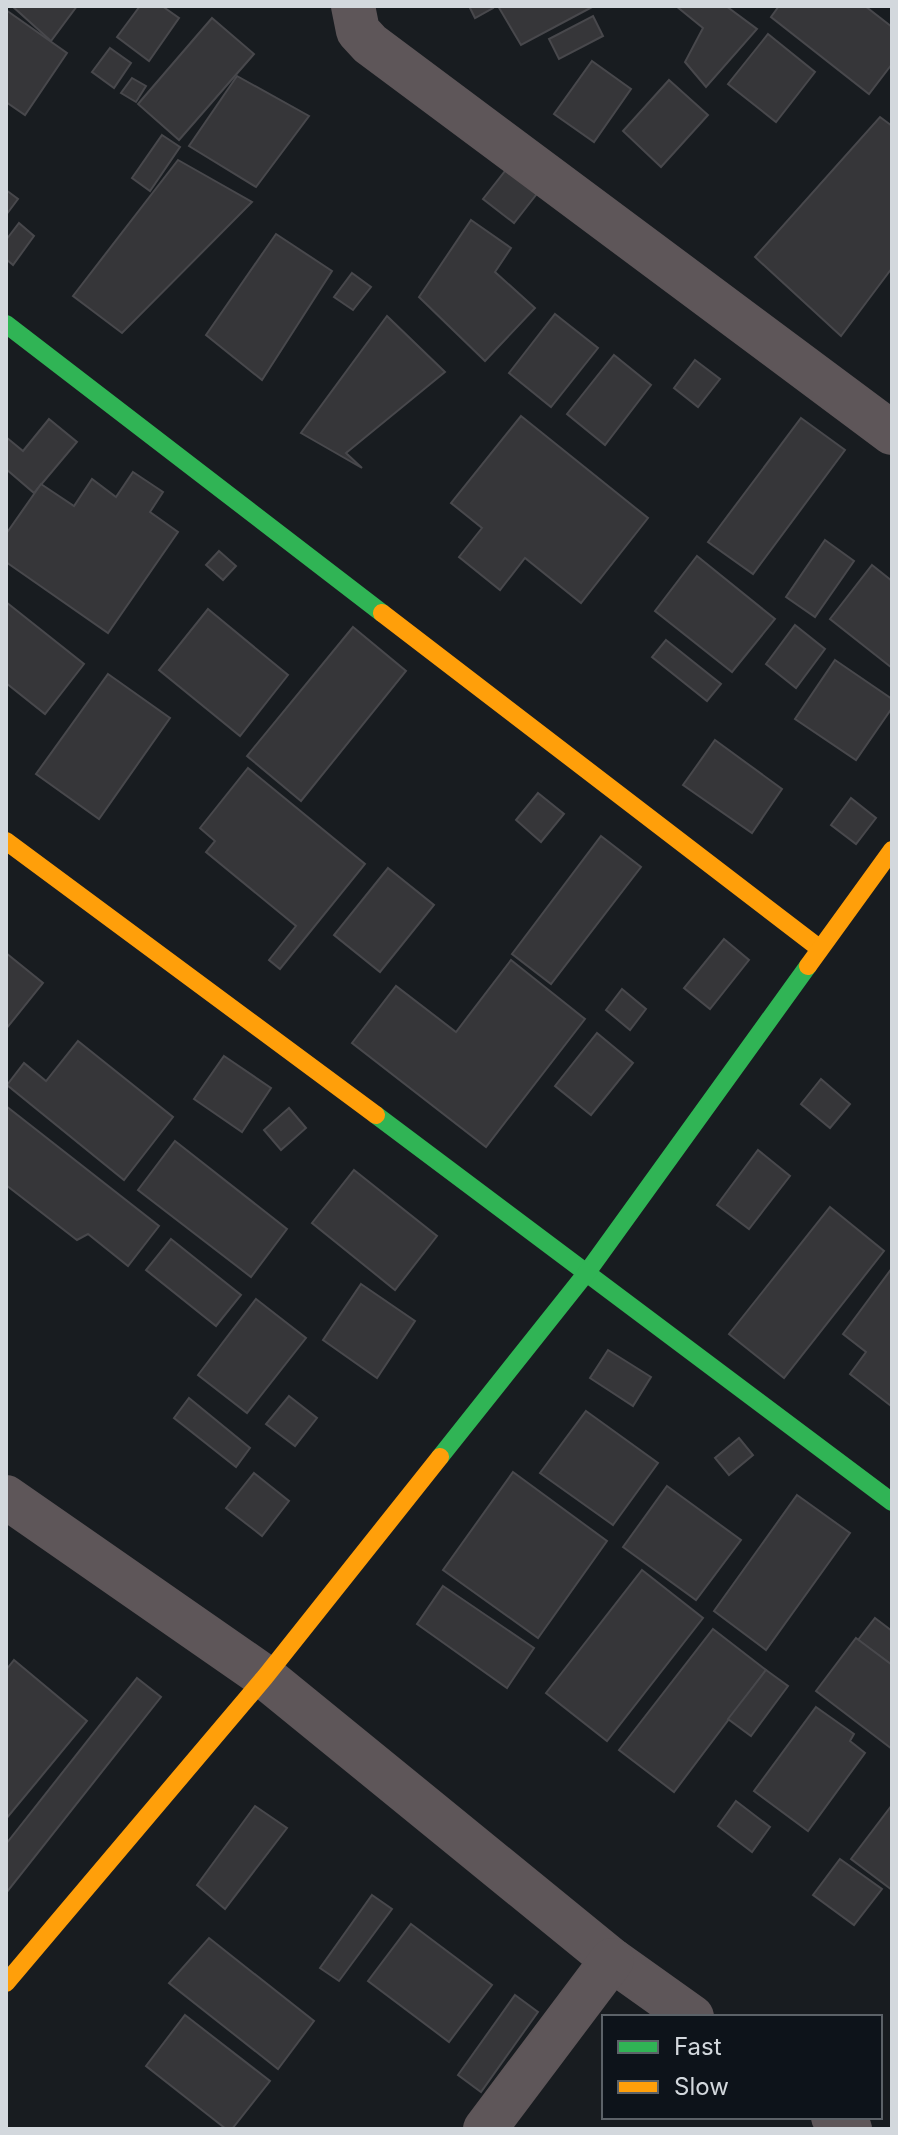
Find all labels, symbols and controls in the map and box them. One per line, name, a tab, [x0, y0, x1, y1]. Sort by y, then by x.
legend	[602, 2015, 882, 2119]
text: Fast	[674, 2032, 722, 2061]
text: Slow	[674, 2072, 729, 2101]

